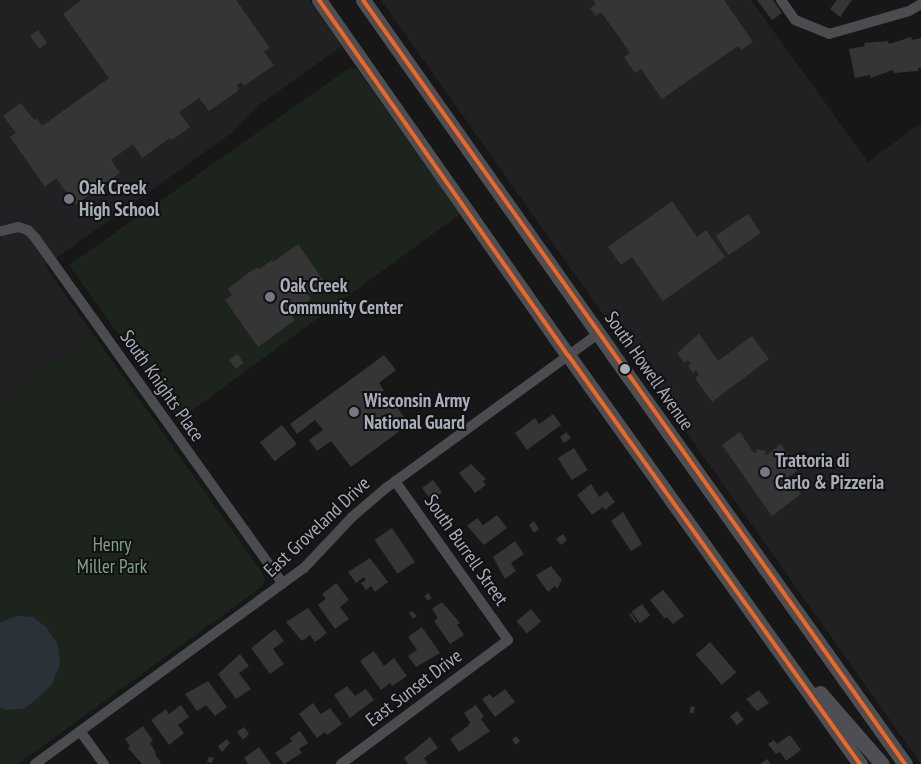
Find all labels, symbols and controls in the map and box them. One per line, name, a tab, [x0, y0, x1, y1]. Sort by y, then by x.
place label: Oak Creek High School	[79, 177, 159, 221]
marker: Oak Creek High School	[63, 193, 75, 205]
place label: Oak Creek Community Center	[280, 275, 404, 319]
marker: Oak Creek Community Center	[264, 291, 276, 303]
street label: South Howell Avenue	[599, 307, 699, 435]
street label: South Knights Place	[115, 326, 209, 446]
unlabelled marker	[620, 364, 630, 374]
place label: Wisconsin Army National Guard	[364, 390, 471, 434]
marker: Wisconsin Army National Guard	[348, 406, 360, 418]
place label: Trattoria di Carlo & Pizzeria	[775, 450, 884, 494]
marker: Trattoria di Carlo & Pizzeria	[759, 466, 771, 478]
street label: East Groveland Drive	[259, 472, 375, 582]
street label: South Burrell Street	[419, 490, 513, 610]
park label: Henry Miller Park	[77, 534, 147, 578]
street label: East Sunset Drive	[362, 645, 466, 731]

